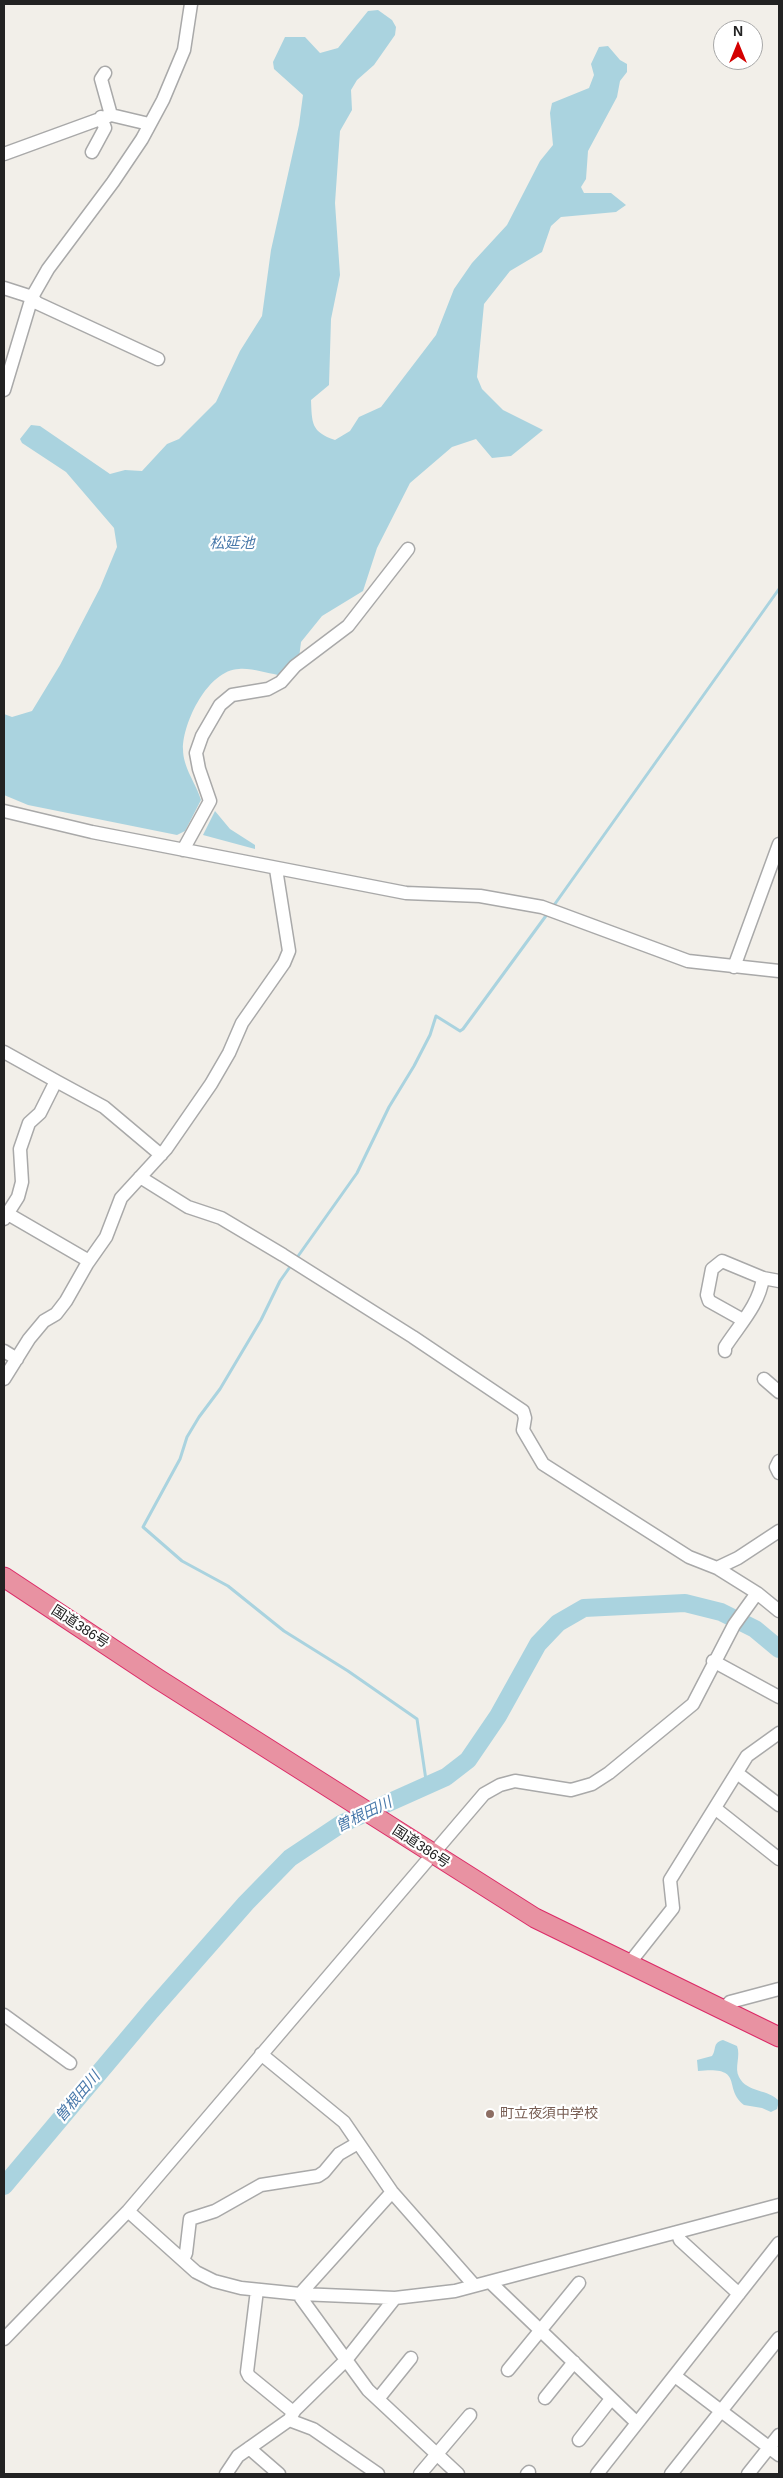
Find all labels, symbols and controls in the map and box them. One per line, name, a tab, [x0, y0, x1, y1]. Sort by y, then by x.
north arrow	[713, 20, 763, 70]
text: N	[733, 23, 743, 39]
water label: 松延池	[210, 535, 254, 553]
street label: 国道386号	[48, 1602, 112, 1652]
water label: 曽根田川	[333, 1794, 395, 1836]
street label: 国道386号	[389, 1822, 453, 1872]
water label: 曽根田川	[52, 2068, 104, 2126]
place label: 町立夜須中学校	[500, 2106, 598, 2122]
marker: 町立夜須中学校	[484, 2108, 496, 2120]

